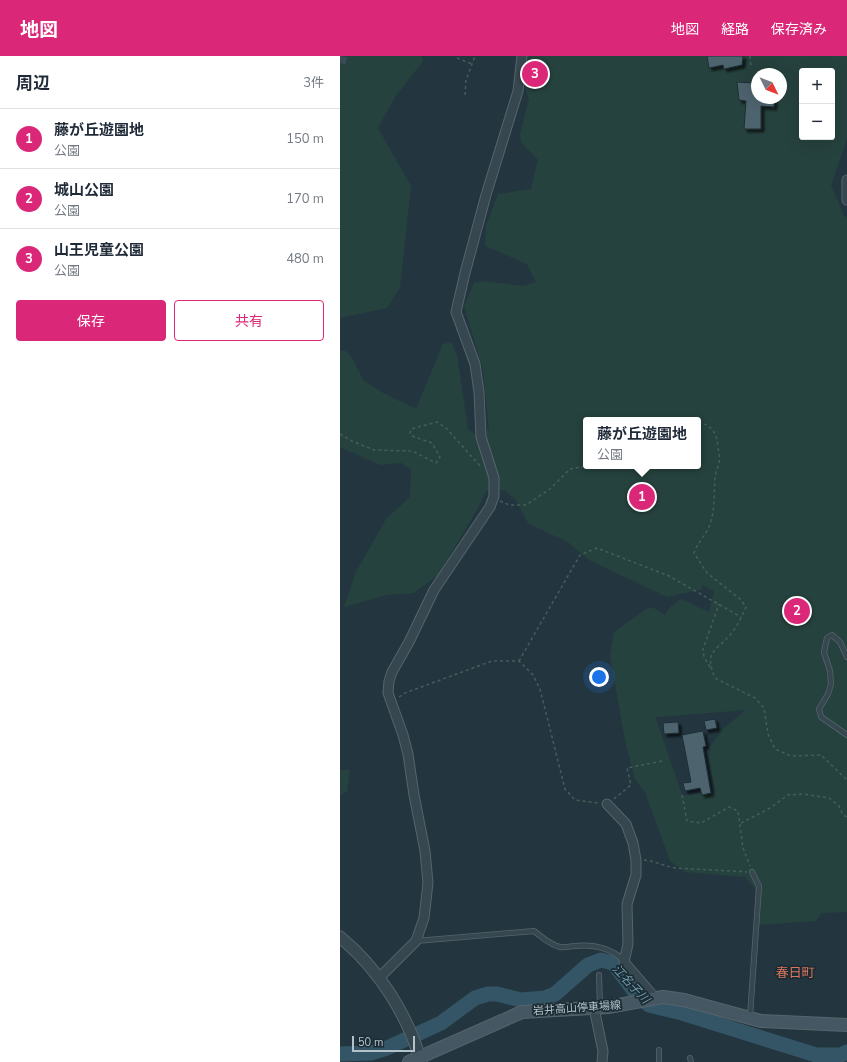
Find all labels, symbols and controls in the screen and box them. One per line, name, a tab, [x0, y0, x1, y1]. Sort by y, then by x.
text: 地図	[20, 17, 58, 43]
text: 地図	[671, 20, 699, 39]
text: 経路	[721, 20, 749, 39]
text: 保存済み	[771, 20, 827, 39]
pin: 3	[522, 59, 548, 89]
north arrow	[751, 68, 787, 104]
map controls	[799, 68, 835, 140]
button: +	[799, 68, 835, 104]
text: 周辺	[16, 72, 50, 95]
text: 3件	[303, 74, 324, 92]
button: −	[799, 104, 835, 140]
text: 藤が丘遊園地	[54, 120, 144, 140]
text: 1	[25, 130, 33, 148]
text: 150 m	[286, 130, 324, 148]
text: 公園	[54, 142, 80, 160]
text: 城山公園	[54, 180, 114, 200]
text: 2	[25, 190, 33, 208]
text: 170 m	[286, 190, 324, 208]
text: 公園	[54, 202, 80, 220]
text: 山王児童公園	[54, 240, 144, 260]
text: 3	[25, 250, 33, 268]
text: 480 m	[286, 250, 324, 268]
text: 公園	[54, 262, 80, 280]
button: 保存	[16, 300, 166, 341]
button: 共有	[174, 300, 324, 341]
popup	[583, 417, 701, 469]
text: 藤が丘遊園地	[597, 424, 687, 444]
text: 公園	[597, 446, 623, 464]
pin: 1	[629, 482, 655, 512]
pin: 2	[784, 596, 810, 626]
your location	[589, 667, 609, 687]
water label: 江名子川	[609, 961, 655, 1008]
district label: 春日町	[775, 964, 815, 982]
street label: 岩井高山停車場線	[533, 997, 621, 1019]
scale bar	[352, 1034, 415, 1053]
text: 50 m	[358, 1035, 383, 1050]

